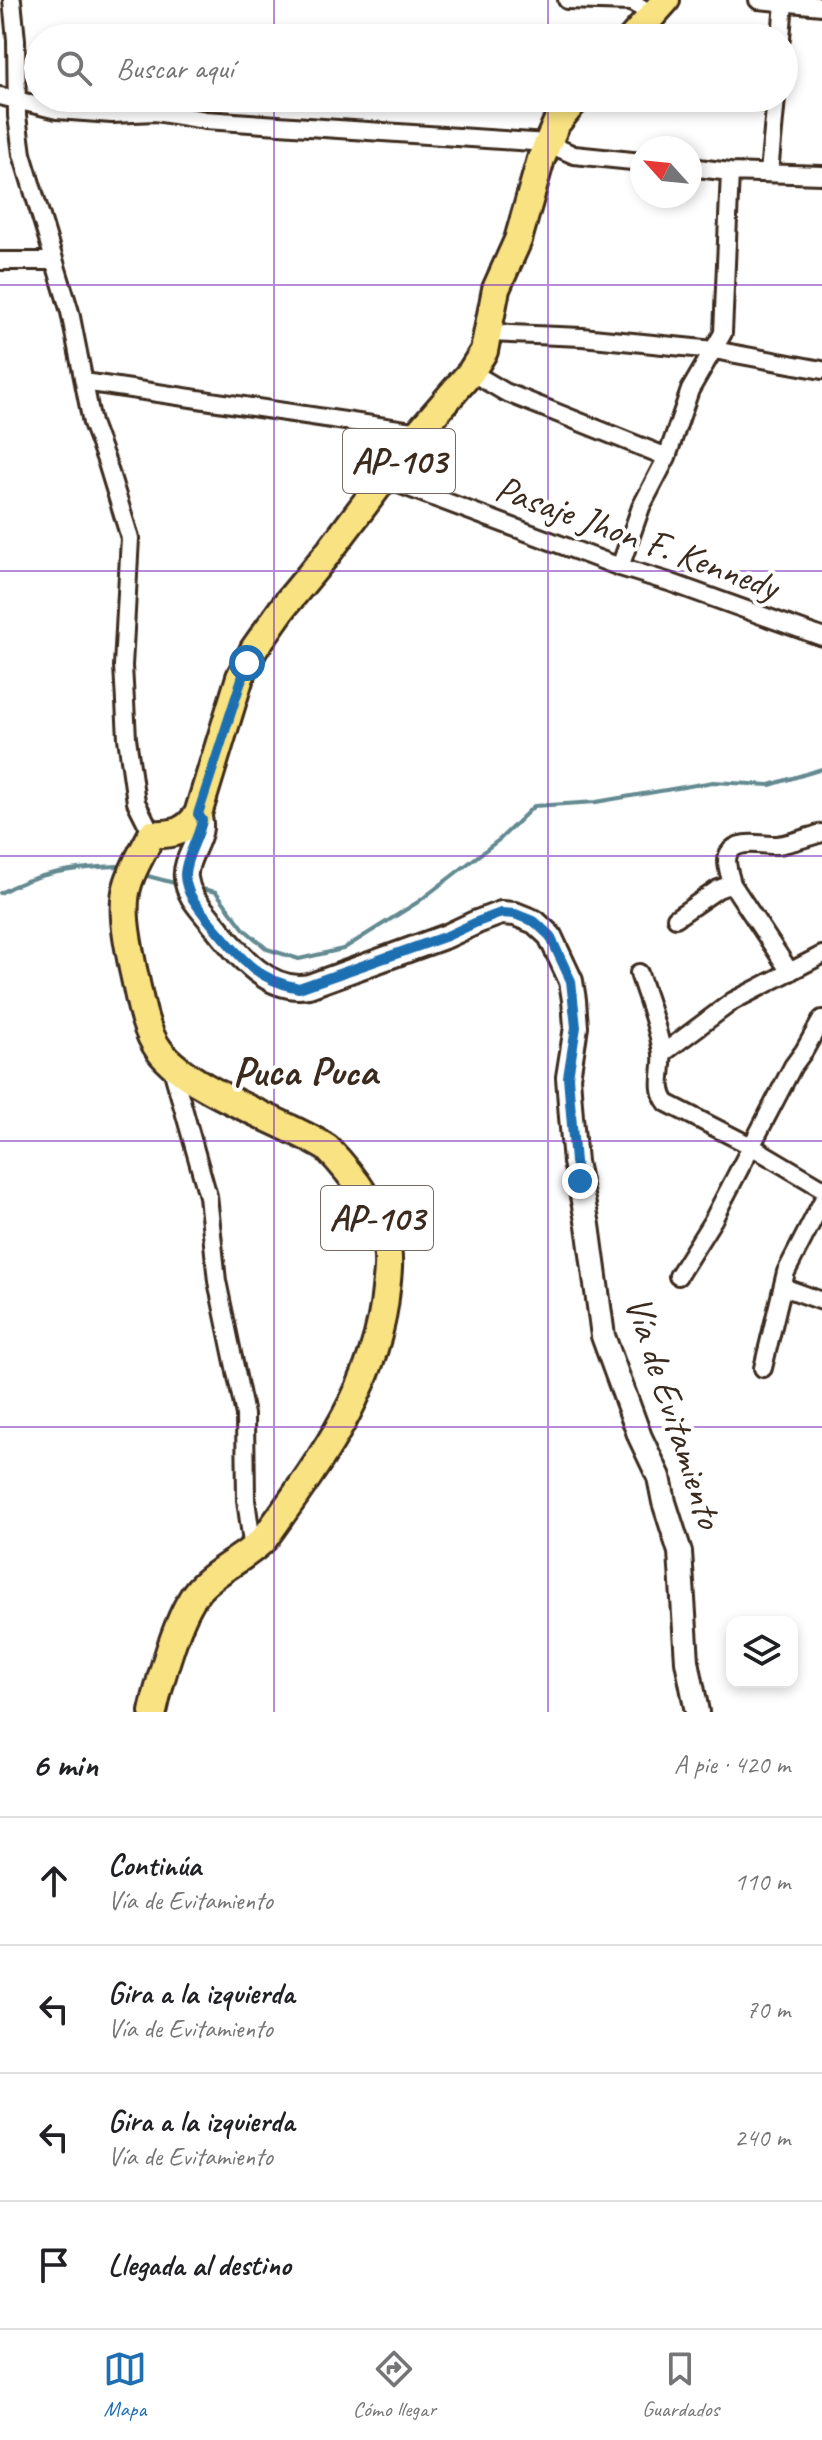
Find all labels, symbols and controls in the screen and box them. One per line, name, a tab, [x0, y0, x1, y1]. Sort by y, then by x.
search box	[24, 24, 798, 112]
icon: search	[52, 46, 96, 90]
text: Buscar aquí	[116, 49, 234, 87]
north arrow	[630, 136, 702, 208]
road number: AP-103	[343, 429, 455, 493]
street label: Pasaje Jhon F. Kennedy	[489, 464, 788, 611]
route start	[229, 645, 265, 681]
district label: Puca Puca	[233, 1045, 381, 1098]
route end	[562, 1163, 598, 1199]
road number: AP-103	[321, 1186, 433, 1250]
street label: Vía de Evitamiento	[614, 1290, 734, 1536]
map controls	[726, 1616, 798, 1688]
button: layers	[726, 1616, 798, 1688]
text: 6 min	[32, 1743, 98, 1786]
text: A pie · 420 m	[674, 1748, 790, 1781]
text: Continúa	[108, 1846, 201, 1884]
icon: ahead	[32, 1859, 76, 1903]
text: 110 m	[734, 1865, 790, 1898]
text: Vía de Evitamiento	[108, 1884, 273, 1917]
text: Gira a la izquierda	[108, 1974, 294, 2012]
icon: left	[32, 1987, 76, 2031]
text: 70 m	[746, 1993, 790, 2026]
text: Vía de Evitamiento	[108, 2012, 273, 2045]
text: Gira a la izquierda	[108, 2102, 294, 2140]
icon: left	[32, 2115, 76, 2159]
text: 240 m	[734, 2121, 790, 2154]
text: Vía de Evitamiento	[108, 2140, 273, 2173]
icon: arrive	[32, 2243, 76, 2287]
text: Llegada al destino	[108, 2246, 291, 2284]
tab: Mapa	[103, 2347, 147, 2423]
tab: Cómo llegar	[353, 2347, 436, 2423]
tab: Guardados	[642, 2347, 719, 2423]

